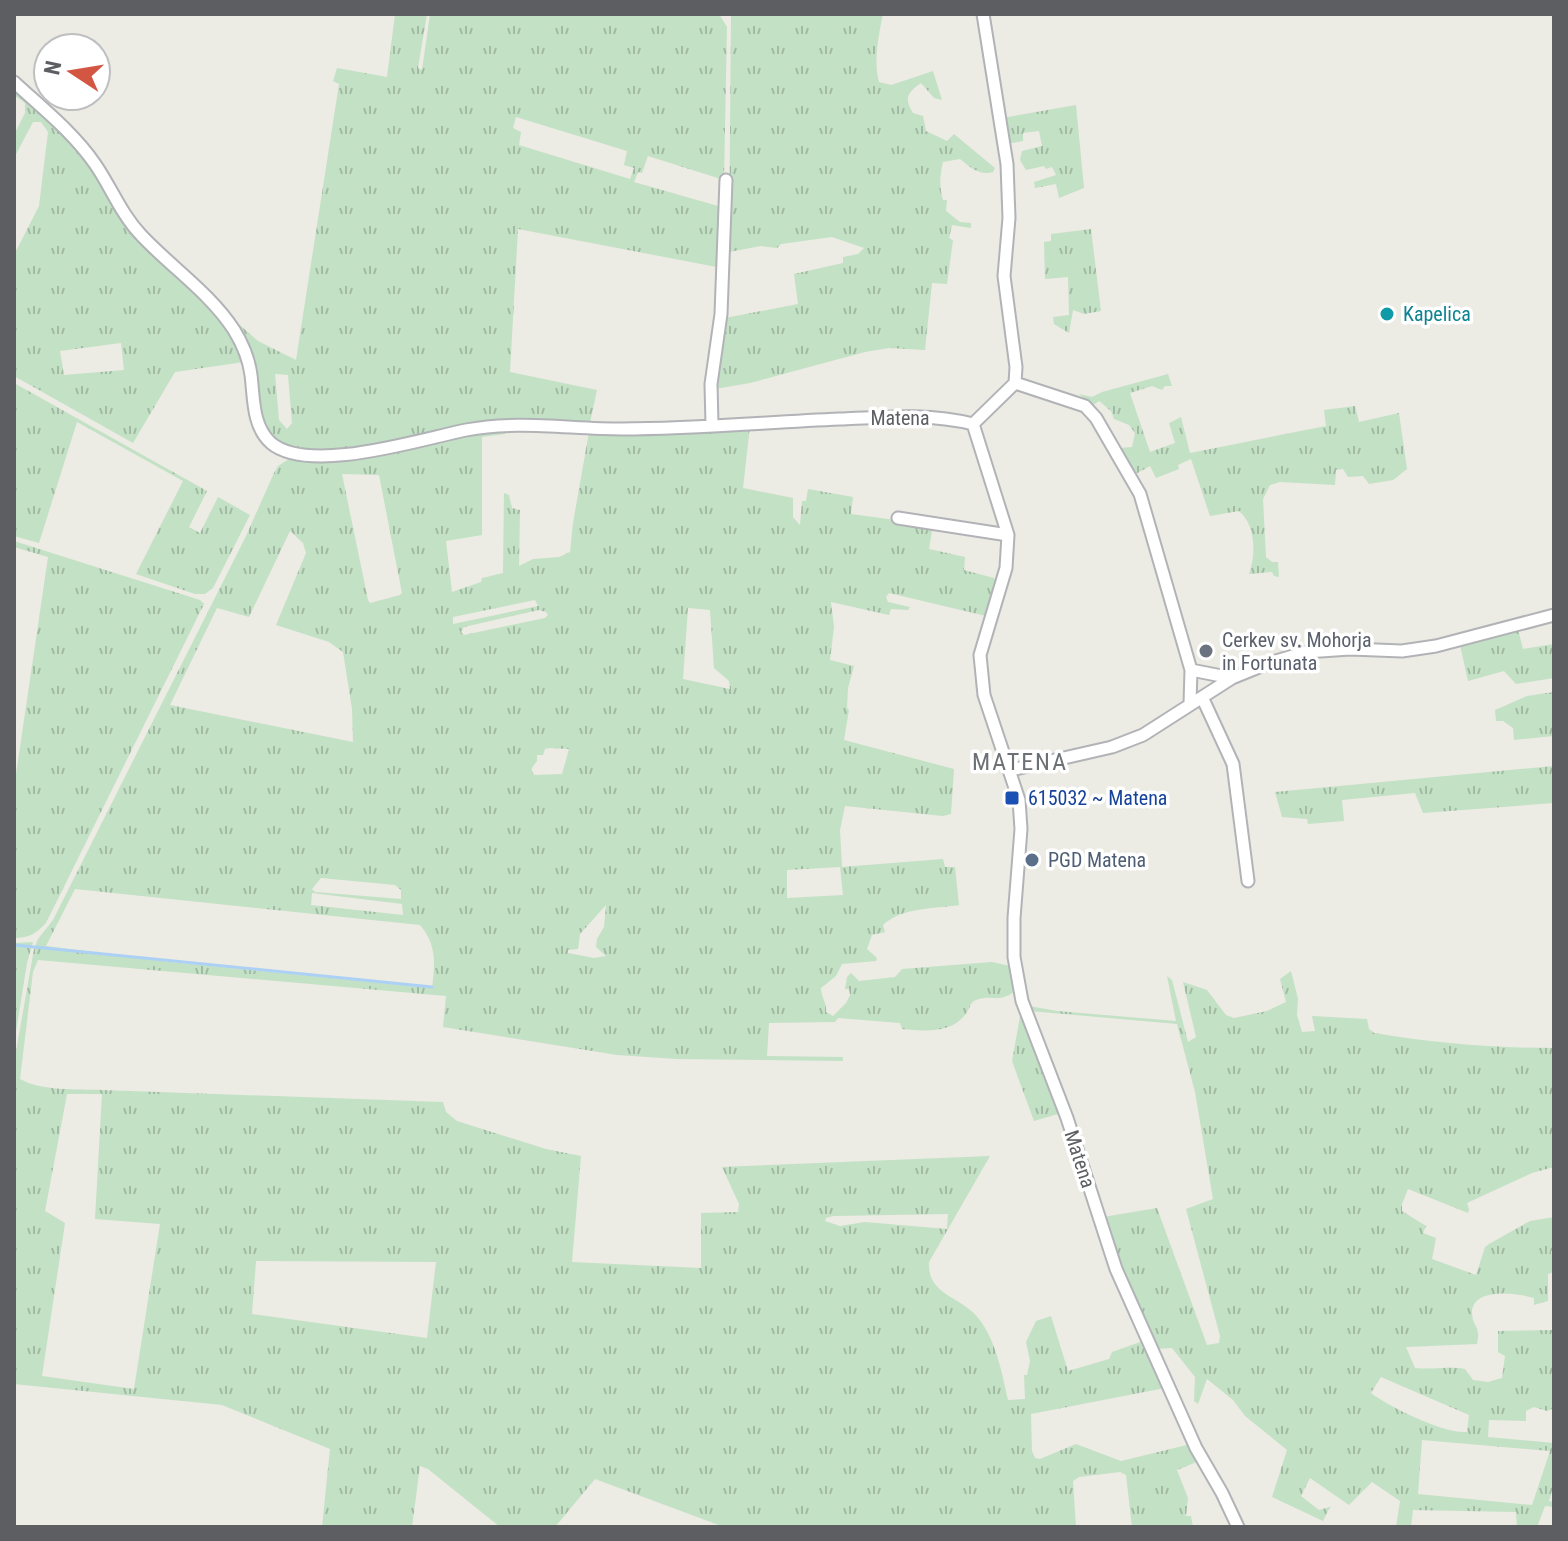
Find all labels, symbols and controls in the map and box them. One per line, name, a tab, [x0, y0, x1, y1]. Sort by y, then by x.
north arrow	[32, 32, 112, 112]
text: N	[39, 59, 67, 77]
place label: Kapelica	[1403, 302, 1471, 326]
marker: Kapelica	[1378, 305, 1396, 323]
street label: Matena	[870, 406, 930, 430]
place label: Cerkev sv. Mohorja in Fortunata	[1222, 628, 1372, 675]
marker: Cerkev sv. Mohorja in Fortunata	[1197, 642, 1215, 660]
district label: MATENA	[972, 748, 1068, 776]
place label: 615032 ~ Matena	[1028, 786, 1167, 810]
marker: 615032 ~ Matena	[1003, 789, 1021, 807]
place label: PGD Matena	[1048, 848, 1146, 872]
marker: PGD Matena	[1023, 851, 1041, 869]
street label: Matena	[1059, 1127, 1101, 1191]

